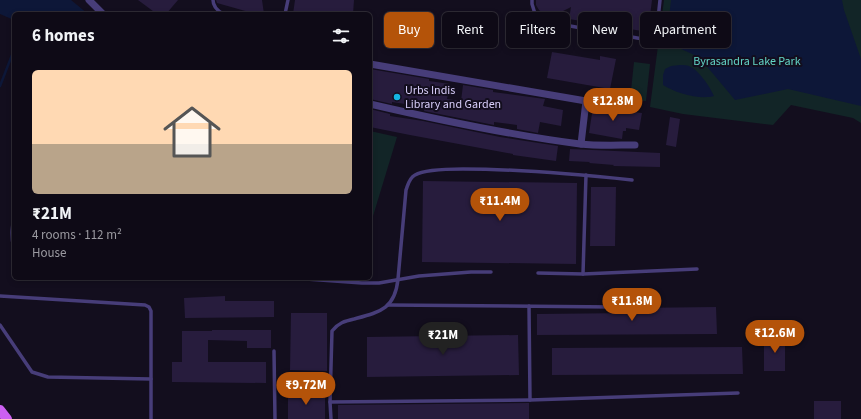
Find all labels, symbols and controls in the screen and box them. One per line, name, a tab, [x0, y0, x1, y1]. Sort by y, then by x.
chip: Buy	[384, 12, 434, 48]
chip: Rent	[442, 12, 498, 48]
chip: Filters	[506, 12, 570, 48]
chip: New	[578, 12, 632, 48]
chip: Apartment	[640, 12, 731, 48]
text: 6 homes	[32, 24, 94, 48]
icon: filters	[330, 25, 352, 47]
park label: Byrasandra Lake Park	[693, 53, 801, 70]
place label: Urbs Indis Library and Garden	[405, 82, 501, 113]
pin: ₹12.8M	[580, 88, 646, 122]
marker: Urbs Indis Library and Garden	[392, 92, 402, 102]
text: ₹12.8M	[592, 92, 634, 110]
icon: home	[156, 96, 228, 168]
pin: ₹11.4M	[467, 188, 533, 222]
text: ₹11.4M	[479, 192, 521, 210]
text: ₹21M	[32, 202, 72, 226]
text: 4 rooms · 112 m²	[32, 226, 122, 244]
text: House	[32, 244, 67, 262]
pin: ₹11.8M	[599, 288, 665, 322]
text: ₹11.8M	[611, 292, 653, 310]
pin: ₹12.6M	[742, 320, 808, 354]
pin: ₹21M	[419, 322, 467, 356]
text: ₹12.6M	[754, 324, 796, 342]
text: ₹21M	[428, 326, 458, 344]
pin: ₹9.72M	[273, 372, 339, 406]
text: ₹9.72M	[285, 376, 327, 394]

